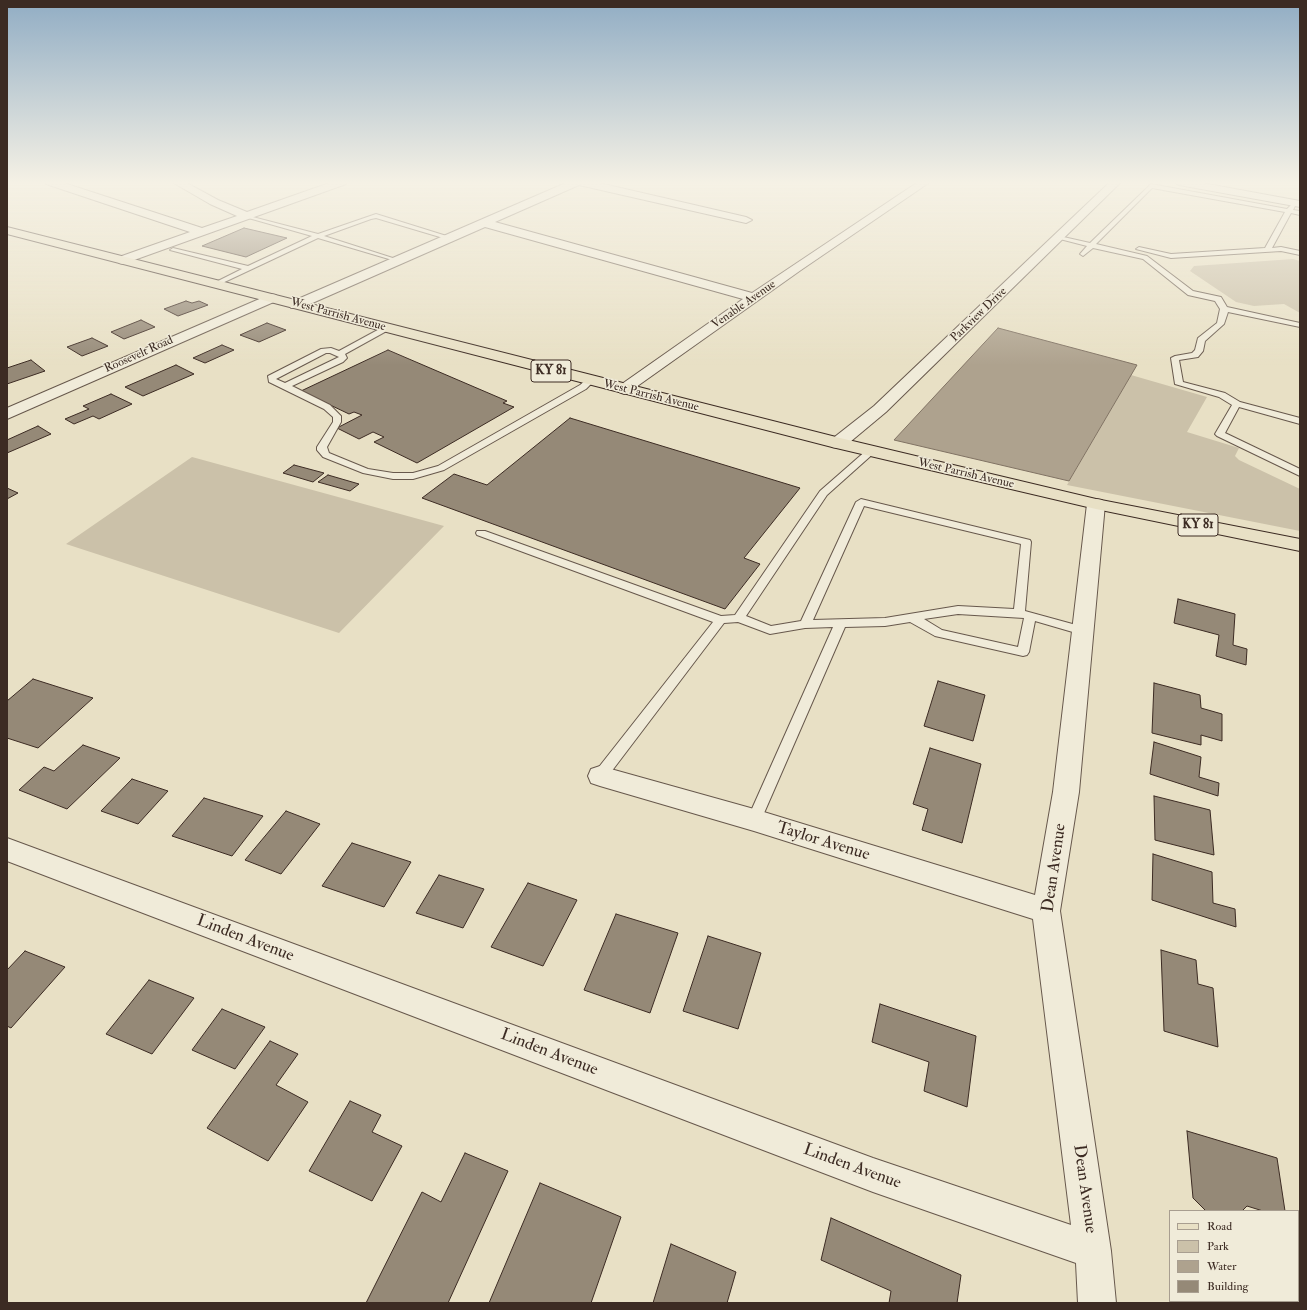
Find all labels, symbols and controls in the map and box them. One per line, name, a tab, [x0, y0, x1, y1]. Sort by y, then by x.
street label: Venable Avenue	[709, 278, 779, 332]
street label: Parkview Drive	[948, 285, 1010, 345]
street label: West Parrish Avenue	[289, 295, 387, 335]
street label: Roosevelt Road	[102, 333, 176, 377]
road number: KY 81	[531, 360, 571, 382]
street label: West Parrish Avenue	[602, 377, 700, 415]
street label: West Parrish Avenue	[917, 456, 1015, 492]
road number: KY 81	[1178, 514, 1218, 536]
street label: Taylor Avenue	[774, 818, 872, 866]
street label: Dean Avenue	[1039, 822, 1071, 914]
street label: Linden Avenue	[193, 911, 297, 967]
street label: Linden Avenue	[497, 1025, 601, 1081]
street label: Linden Avenue	[800, 1140, 904, 1194]
street label: Dean Avenue	[1068, 1143, 1100, 1235]
legend	[1169, 1210, 1299, 1302]
text: Road	[1207, 1219, 1232, 1234]
text: Park	[1207, 1239, 1229, 1254]
text: Water	[1207, 1259, 1236, 1274]
text: Building	[1207, 1279, 1248, 1294]

